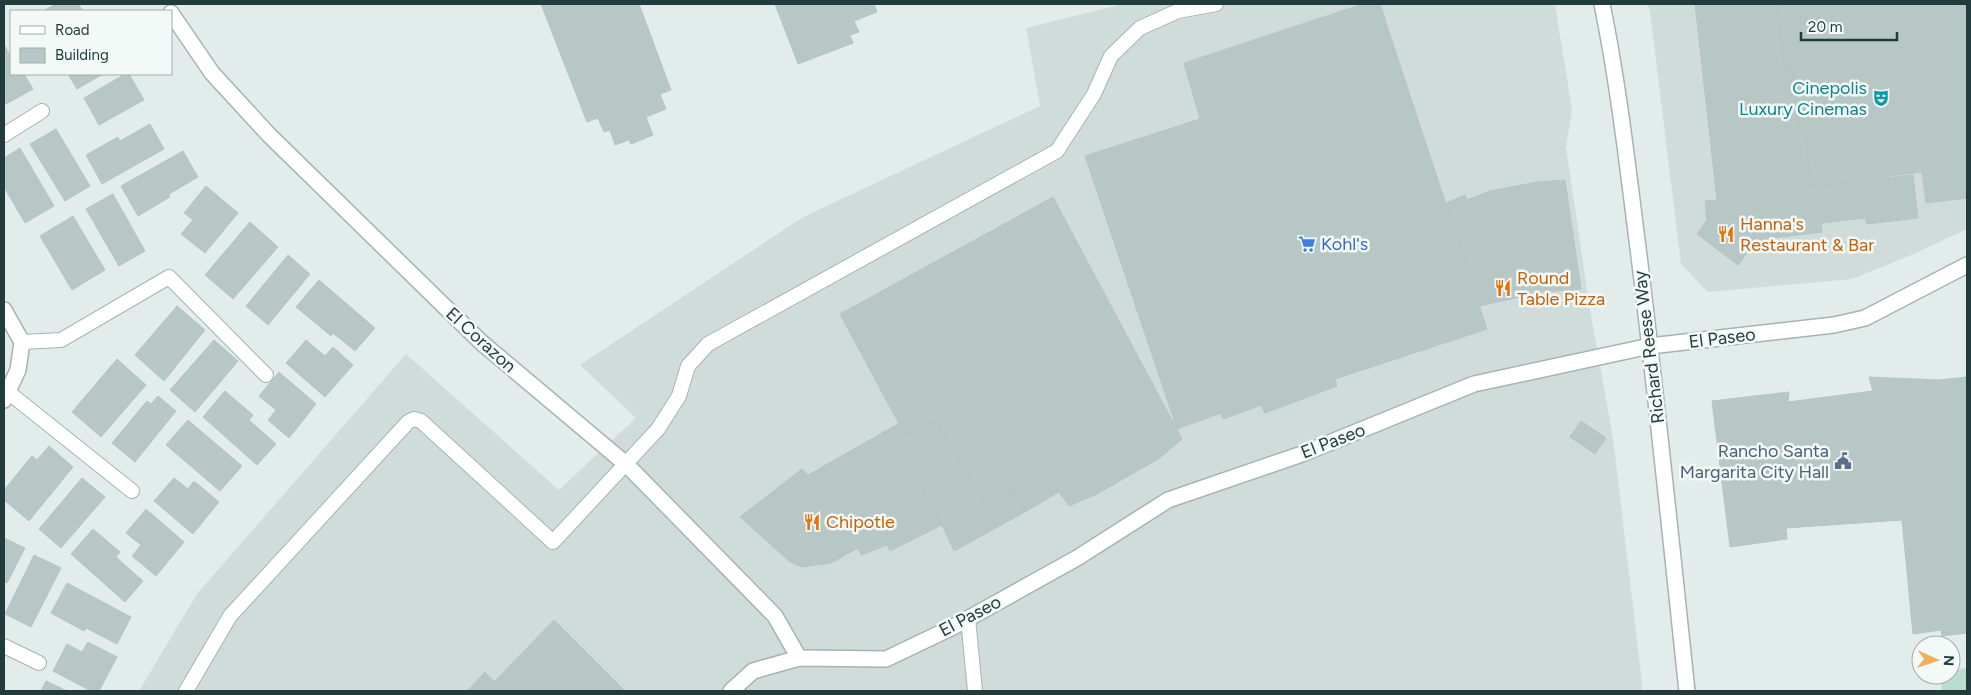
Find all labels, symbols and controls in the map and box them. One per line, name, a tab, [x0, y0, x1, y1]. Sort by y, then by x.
legend	[10, 10, 172, 75]
scale bar	[1801, 10, 1897, 42]
text: 20 m	[1808, 18, 1842, 36]
text: Road	[55, 21, 90, 39]
text: Building	[55, 46, 109, 64]
place label: Cinepolis Luxury Cinemas	[1739, 77, 1867, 120]
theatre icon: Cinepolis Luxury Cinemas	[1871, 88, 1891, 108]
place label: Hanna's Restaurant & Bar	[1740, 213, 1874, 256]
restaurant icon: Hanna's Restaurant & Bar	[1716, 224, 1736, 244]
place label: Kohl's	[1321, 233, 1368, 255]
supermarket icon: Kohl's	[1297, 234, 1317, 254]
place label: Round Table Pizza	[1517, 267, 1605, 310]
street label: Richard Reese Way	[1629, 269, 1669, 425]
restaurant icon: Round Table Pizza	[1493, 278, 1513, 298]
street label: El Corazon	[441, 303, 521, 377]
street label: El Paseo	[1687, 323, 1757, 353]
street label: El Paseo	[1298, 419, 1368, 463]
place label: Rancho Santa Margarita City Hall	[1680, 440, 1829, 483]
public building icon: Rancho Santa Margarita City Hall	[1833, 451, 1853, 471]
place label: Chipotle	[826, 511, 895, 533]
restaurant icon: Chipotle	[802, 512, 822, 532]
street label: El Paseo	[935, 591, 1005, 641]
north arrow	[1911, 635, 1961, 685]
text: N	[1940, 655, 1957, 667]

